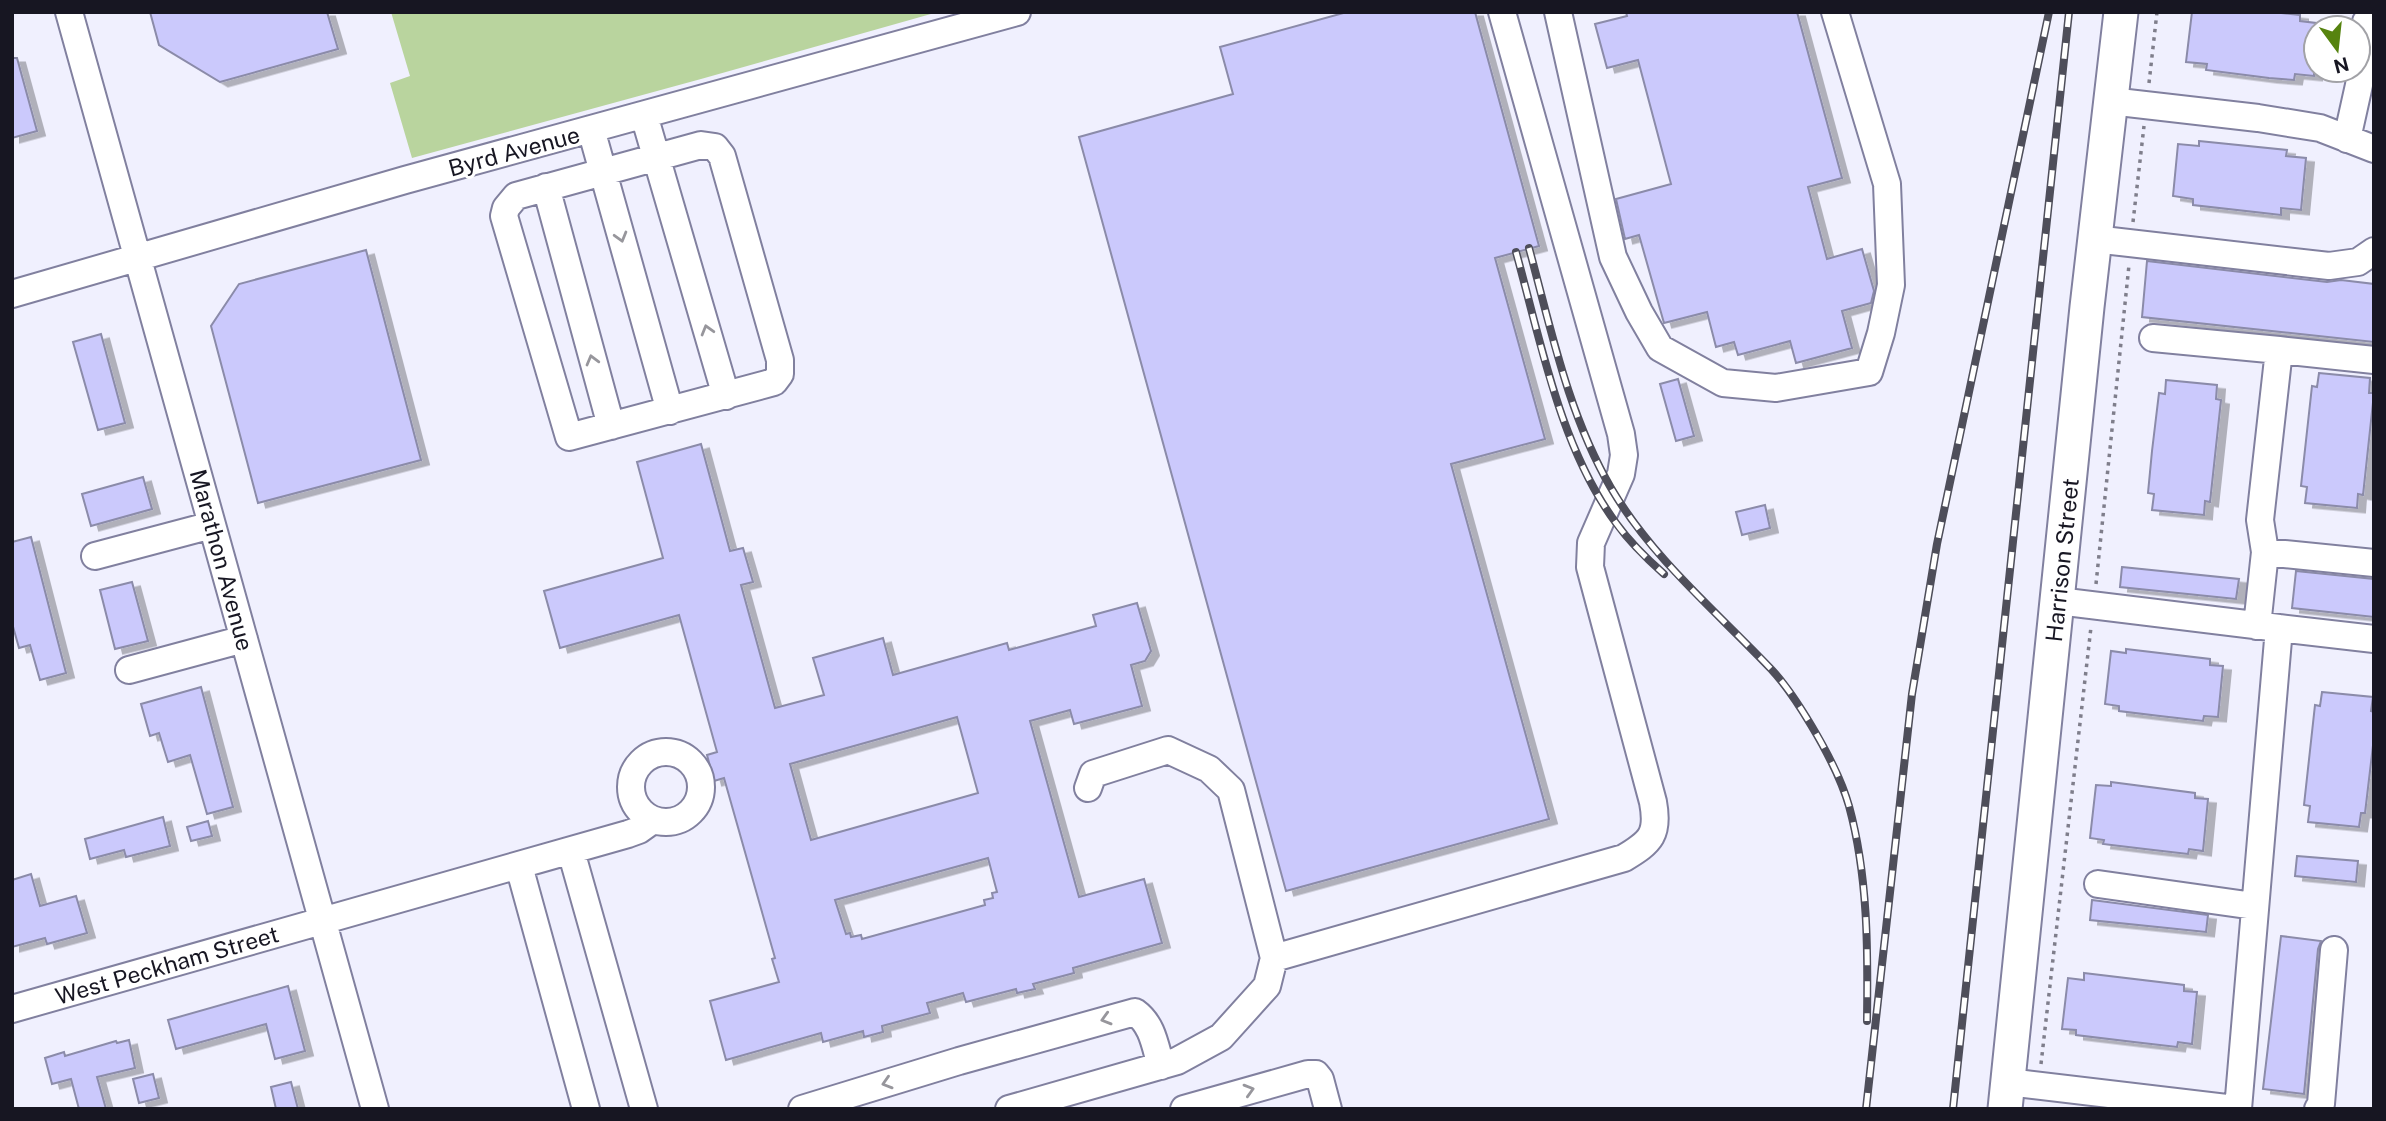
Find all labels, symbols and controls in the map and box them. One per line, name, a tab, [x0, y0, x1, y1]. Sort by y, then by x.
north arrow	[2302, 14, 2372, 84]
text: N	[2331, 53, 2351, 78]
street label: Byrd Avenue	[445, 121, 583, 181]
one-way arrow	[613, 231, 628, 243]
one-way arrow	[700, 324, 715, 336]
one-way arrow	[586, 354, 601, 366]
street label: Marathon Avenue	[185, 466, 259, 654]
street label: Harrison Street	[2040, 477, 2084, 643]
street label: West Peckham Street	[52, 920, 282, 1010]
one-way arrow	[1100, 1010, 1112, 1025]
one-way arrow	[882, 1075, 894, 1090]
one-way arrow	[1243, 1084, 1255, 1098]

